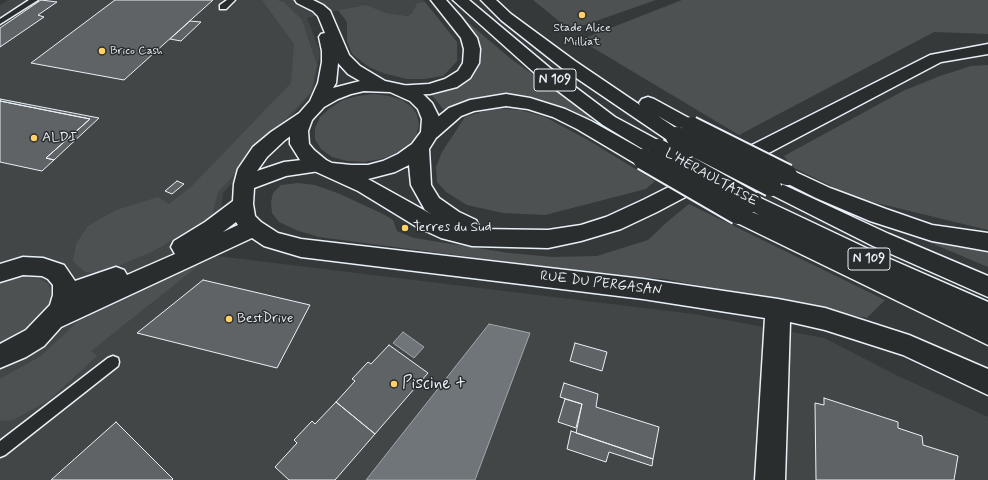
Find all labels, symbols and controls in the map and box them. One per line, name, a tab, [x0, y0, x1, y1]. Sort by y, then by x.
marker: Stade Alice Milliat	[577, 10, 587, 20]
place label: Stade Alice Milliat	[553, 21, 611, 49]
place label: Brico Cash	[110, 44, 163, 58]
marker: Brico Cash	[97, 46, 107, 56]
road number: N 109	[534, 69, 576, 91]
place label: ALDI	[42, 130, 77, 146]
marker: ALDI	[29, 133, 39, 143]
street label: L'HÉRAULTAISE	[661, 145, 761, 211]
place label: Terres du Sud	[413, 220, 492, 236]
marker: Terres du Sud	[400, 223, 410, 233]
road number: N 109	[848, 248, 890, 270]
street label: RUE DU PERGASAN	[539, 268, 663, 300]
place label: BestDrive	[237, 311, 293, 327]
marker: BestDrive	[224, 314, 234, 324]
place label: Piscine +	[402, 374, 466, 394]
marker: Piscine +	[389, 379, 399, 389]

